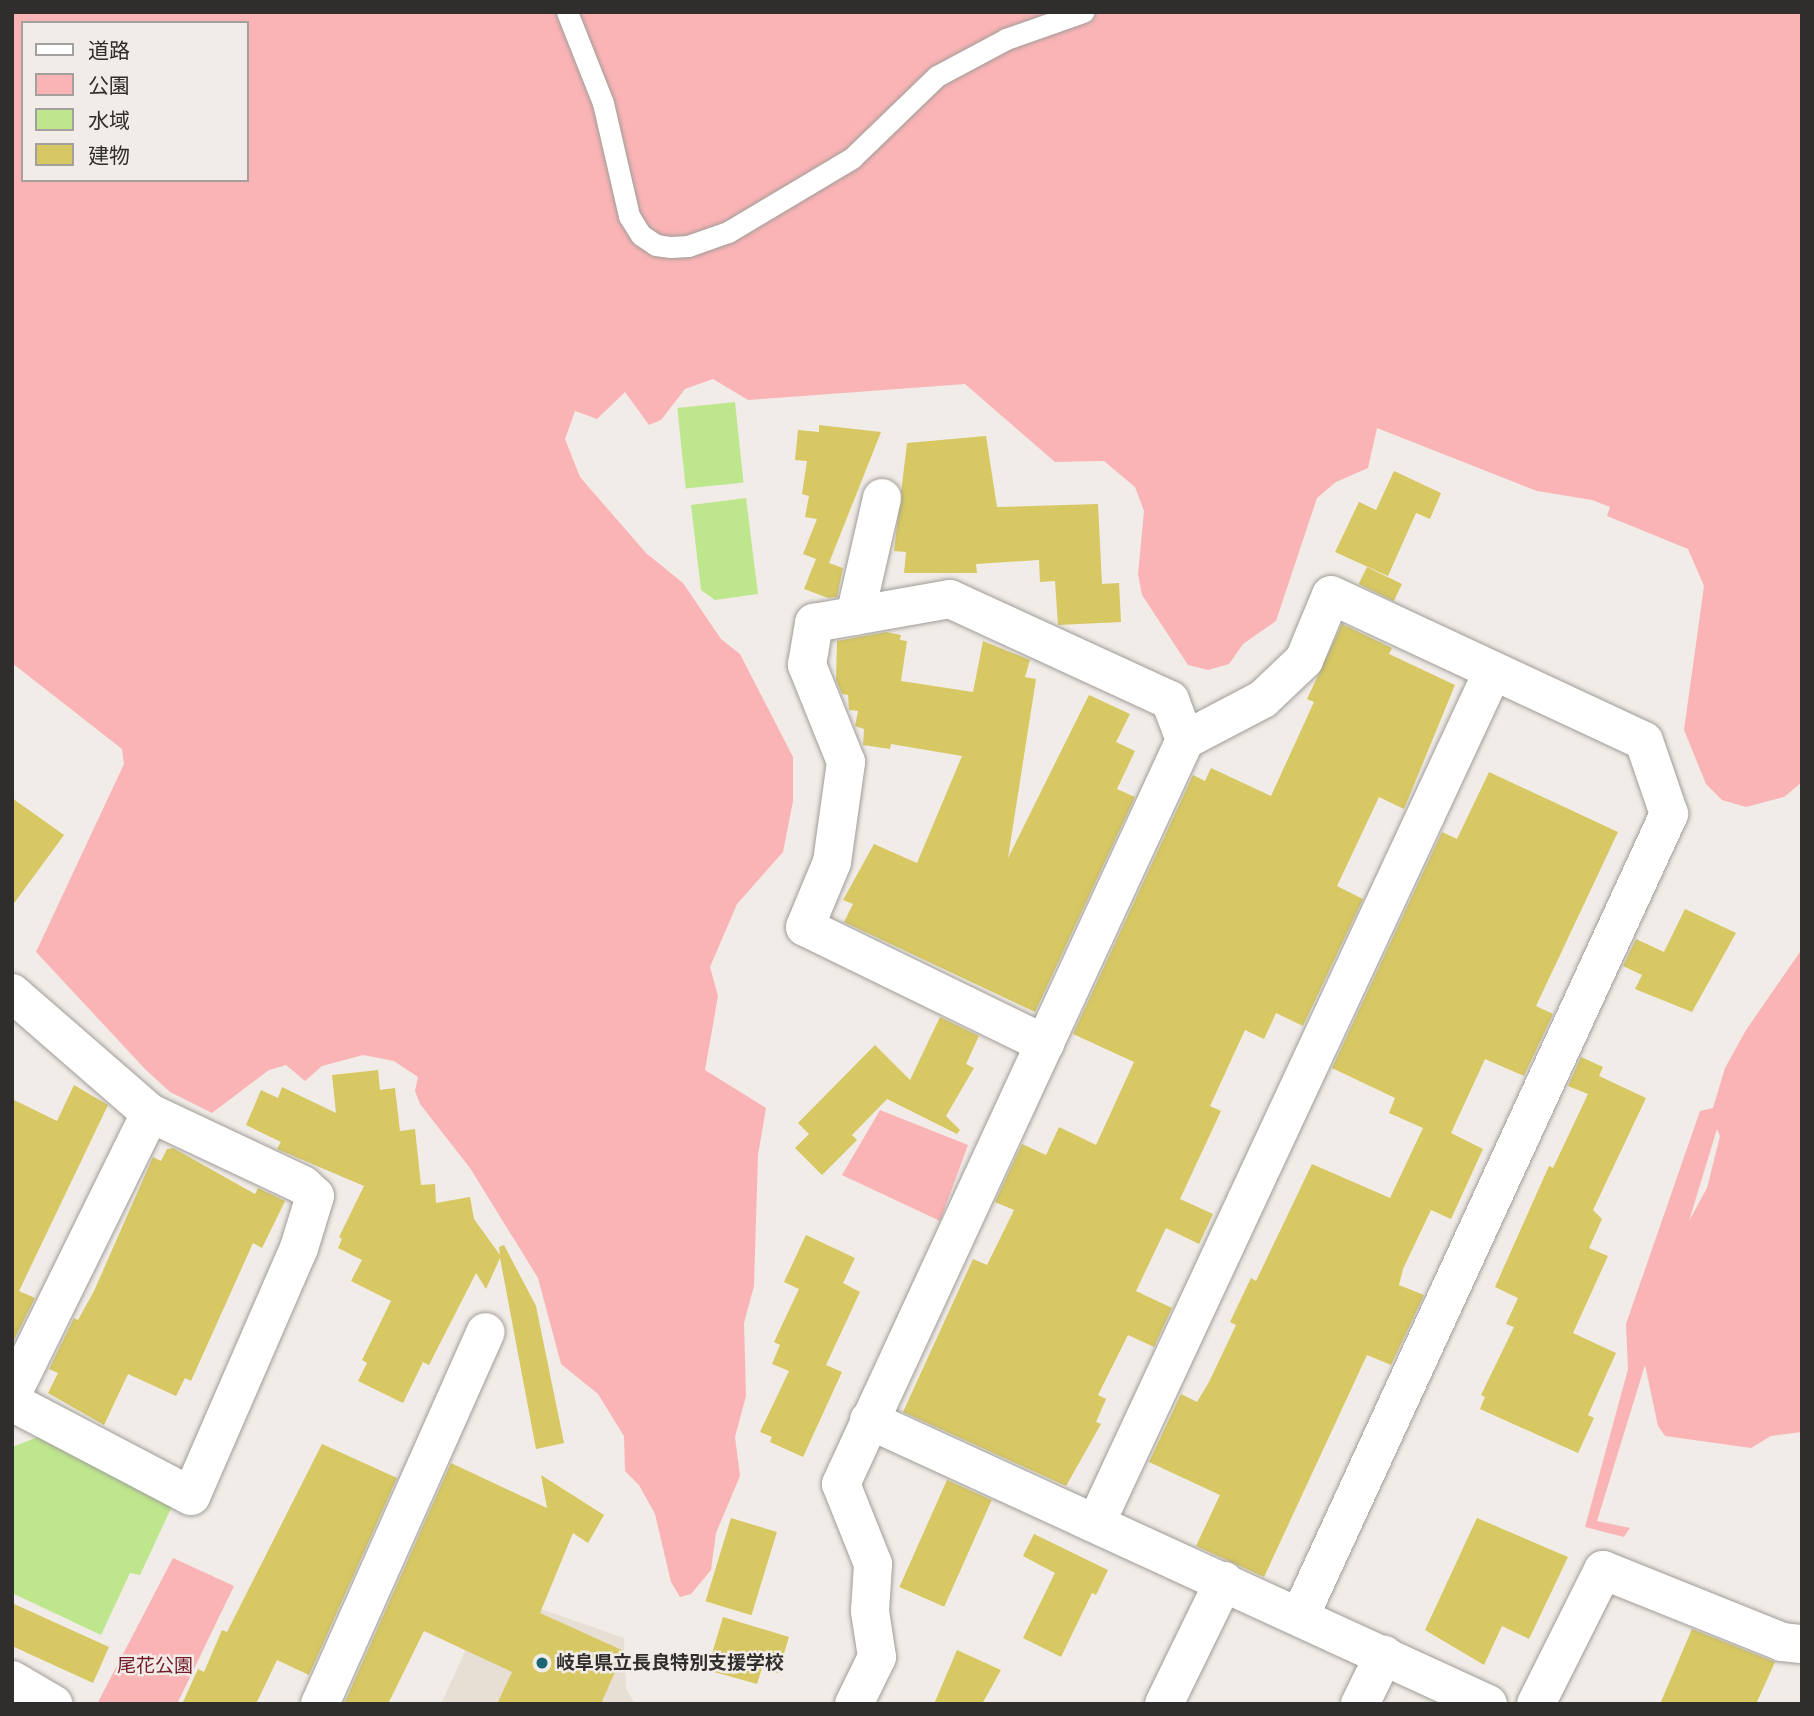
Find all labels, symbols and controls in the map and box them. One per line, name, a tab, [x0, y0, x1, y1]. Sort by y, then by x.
legend	[21, 21, 248, 182]
text: 道路	[88, 36, 130, 65]
text: 公園	[88, 71, 130, 100]
text: 水域	[88, 106, 130, 135]
text: 建物	[88, 141, 130, 170]
place label: 岐阜県立長良特別支援学校	[556, 1652, 784, 1674]
park label: 尾花公園	[117, 1655, 193, 1677]
marker: 岐阜県立長良特別支援学校	[534, 1655, 550, 1671]

